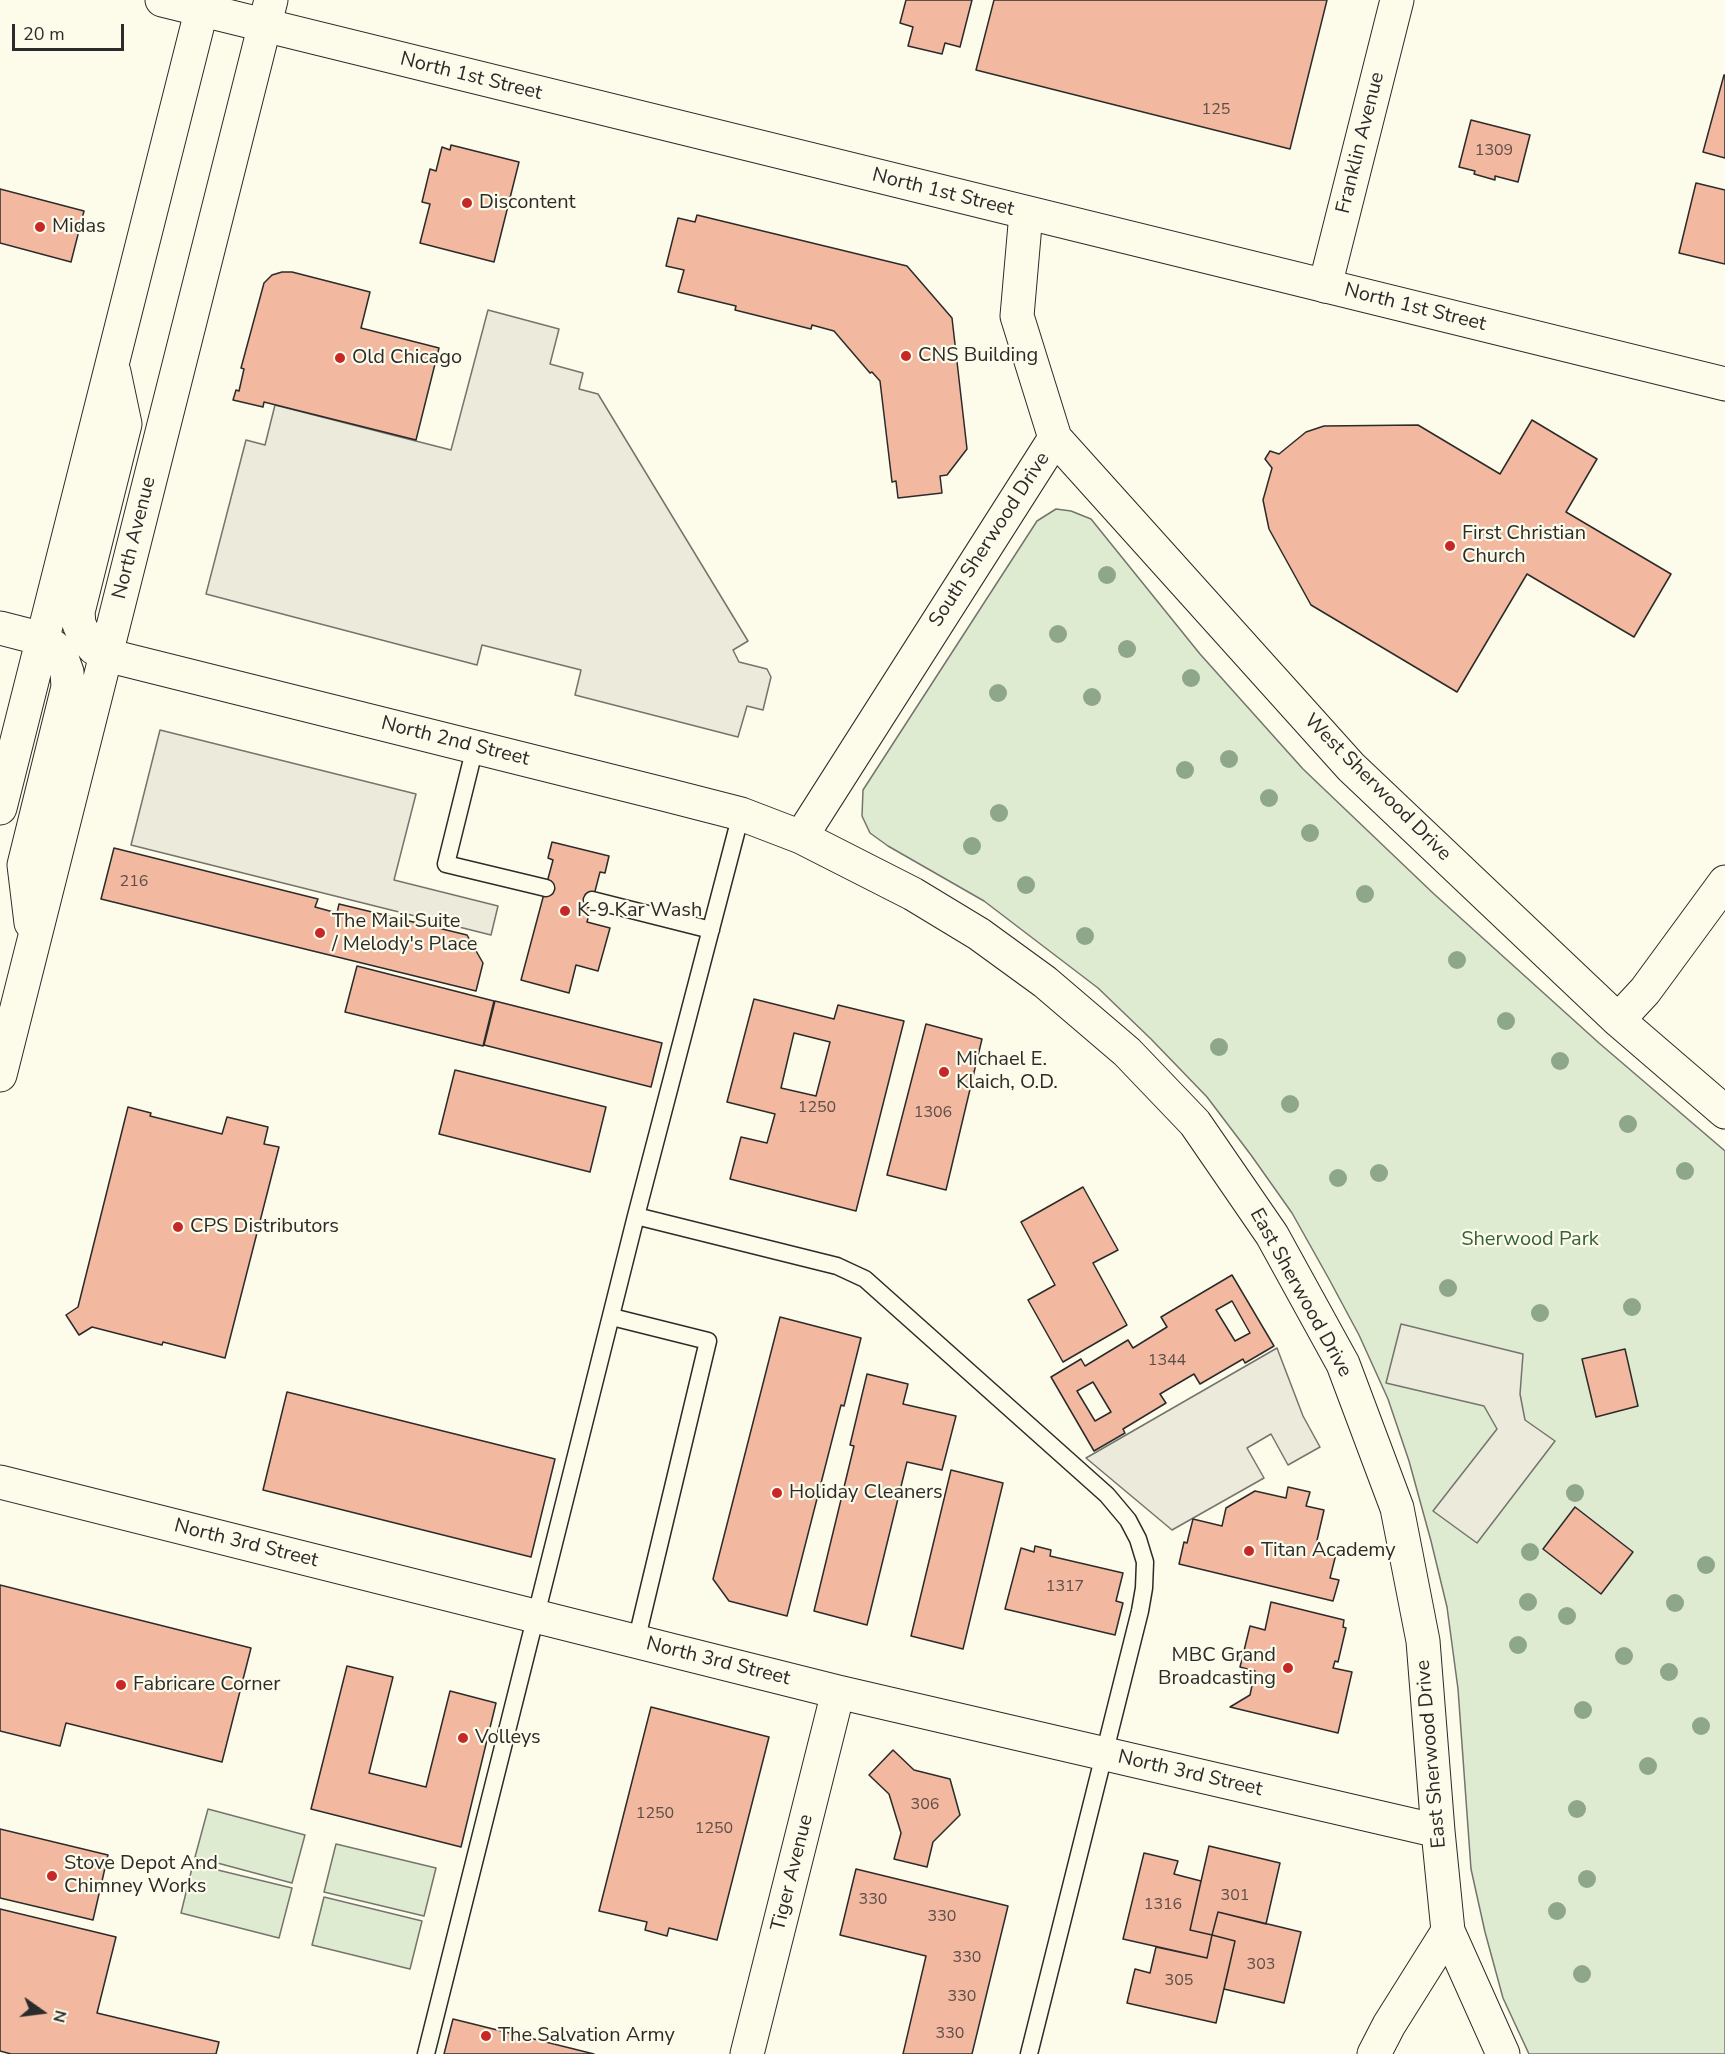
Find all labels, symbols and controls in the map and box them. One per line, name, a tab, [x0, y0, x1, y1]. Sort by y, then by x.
scale bar	[15, 12, 128, 50]
text: 20 m	[23, 22, 65, 46]
street label: North 1st Street	[398, 48, 544, 106]
street label: Franklin Avenue	[1332, 70, 1390, 216]
house number: 125	[1202, 100, 1230, 120]
house number: 1309	[1475, 141, 1513, 161]
street label: North 1st Street	[870, 164, 1016, 222]
place label: Discontent	[479, 191, 576, 215]
marker: Discontent	[460, 196, 474, 210]
place label: Midas	[52, 215, 106, 239]
marker: Midas	[33, 220, 47, 234]
street label: North 1st Street	[1342, 279, 1488, 337]
place label: CNS Building	[918, 344, 1038, 368]
place label: Old Chicago	[352, 346, 462, 370]
marker: CNS Building	[899, 349, 913, 363]
marker: Old Chicago	[333, 351, 347, 365]
street label: South Sherwood Drive	[925, 448, 1055, 632]
street label: North Avenue	[108, 474, 162, 602]
place label: First Christian Church	[1462, 522, 1586, 569]
marker: First Christian Church	[1443, 539, 1457, 553]
street label: West Sherwood Drive	[1298, 709, 1456, 867]
street label: North 2nd Street	[378, 712, 532, 772]
house number: 216	[120, 872, 148, 892]
place label: K-9 Kar Wash	[577, 899, 702, 923]
marker: K-9 Kar Wash	[558, 904, 572, 918]
place label: The Mail Suite / Melody's Place	[332, 910, 477, 957]
marker: The Mail Suite / Melody's Place	[313, 926, 327, 940]
place label: Michael E. Klaich, O.D.	[956, 1048, 1058, 1095]
marker: Michael E. Klaich, O.D.	[937, 1065, 951, 1079]
house number: 1250	[798, 1098, 836, 1118]
house number: 1306	[914, 1103, 952, 1123]
street label: East Sherwood Drive	[1244, 1205, 1356, 1381]
place label: CPS Distributors	[190, 1215, 339, 1239]
marker: CPS Distributors	[171, 1220, 185, 1234]
park label: Sherwood Park	[1461, 1228, 1599, 1252]
house number: 1344	[1148, 1351, 1186, 1371]
place label: Holiday Cleaners	[789, 1481, 943, 1505]
marker: Holiday Cleaners	[770, 1486, 784, 1500]
street label: North 3rd Street	[172, 1515, 320, 1573]
place label: Titan Academy	[1261, 1539, 1396, 1563]
marker: Titan Academy	[1242, 1544, 1256, 1558]
house number: 1317	[1046, 1577, 1084, 1597]
street label: North 3rd Street	[644, 1633, 792, 1691]
place label: MBC Grand Broadcasting	[1158, 1644, 1276, 1691]
street label: East Sherwood Drive	[1412, 1659, 1452, 1849]
marker: MBC Grand Broadcasting	[1281, 1661, 1295, 1675]
place label: Fabricare Corner	[133, 1673, 280, 1697]
marker: Fabricare Corner	[114, 1678, 128, 1692]
place label: Volleys	[475, 1726, 541, 1750]
marker: Volleys	[456, 1731, 470, 1745]
street label: North 3rd Street	[1115, 1746, 1265, 1802]
house number: 306	[911, 1795, 939, 1815]
house number: 1250	[636, 1804, 674, 1824]
street label: Tiger Avenue	[767, 1812, 819, 1934]
house number: 1250	[695, 1819, 733, 1839]
place label: Stove Depot And Chimney Works	[64, 1852, 218, 1899]
marker: Stove Depot And Chimney Works	[45, 1869, 59, 1883]
house number: 301	[1221, 1886, 1249, 1906]
house number: 330	[859, 1890, 887, 1910]
house number: 1316	[1144, 1895, 1182, 1915]
house number: 330	[928, 1907, 956, 1927]
house number: 330	[953, 1948, 981, 1968]
house number: 303	[1247, 1955, 1275, 1975]
house number: 305	[1165, 1971, 1193, 1991]
north arrow	[12, 1982, 72, 2042]
house number: 330	[948, 1987, 976, 2007]
text: N	[47, 2008, 72, 2025]
place label: The Salvation Army	[498, 2024, 675, 2048]
house number: 330	[936, 2024, 964, 2044]
marker: The Salvation Army	[479, 2029, 493, 2043]

